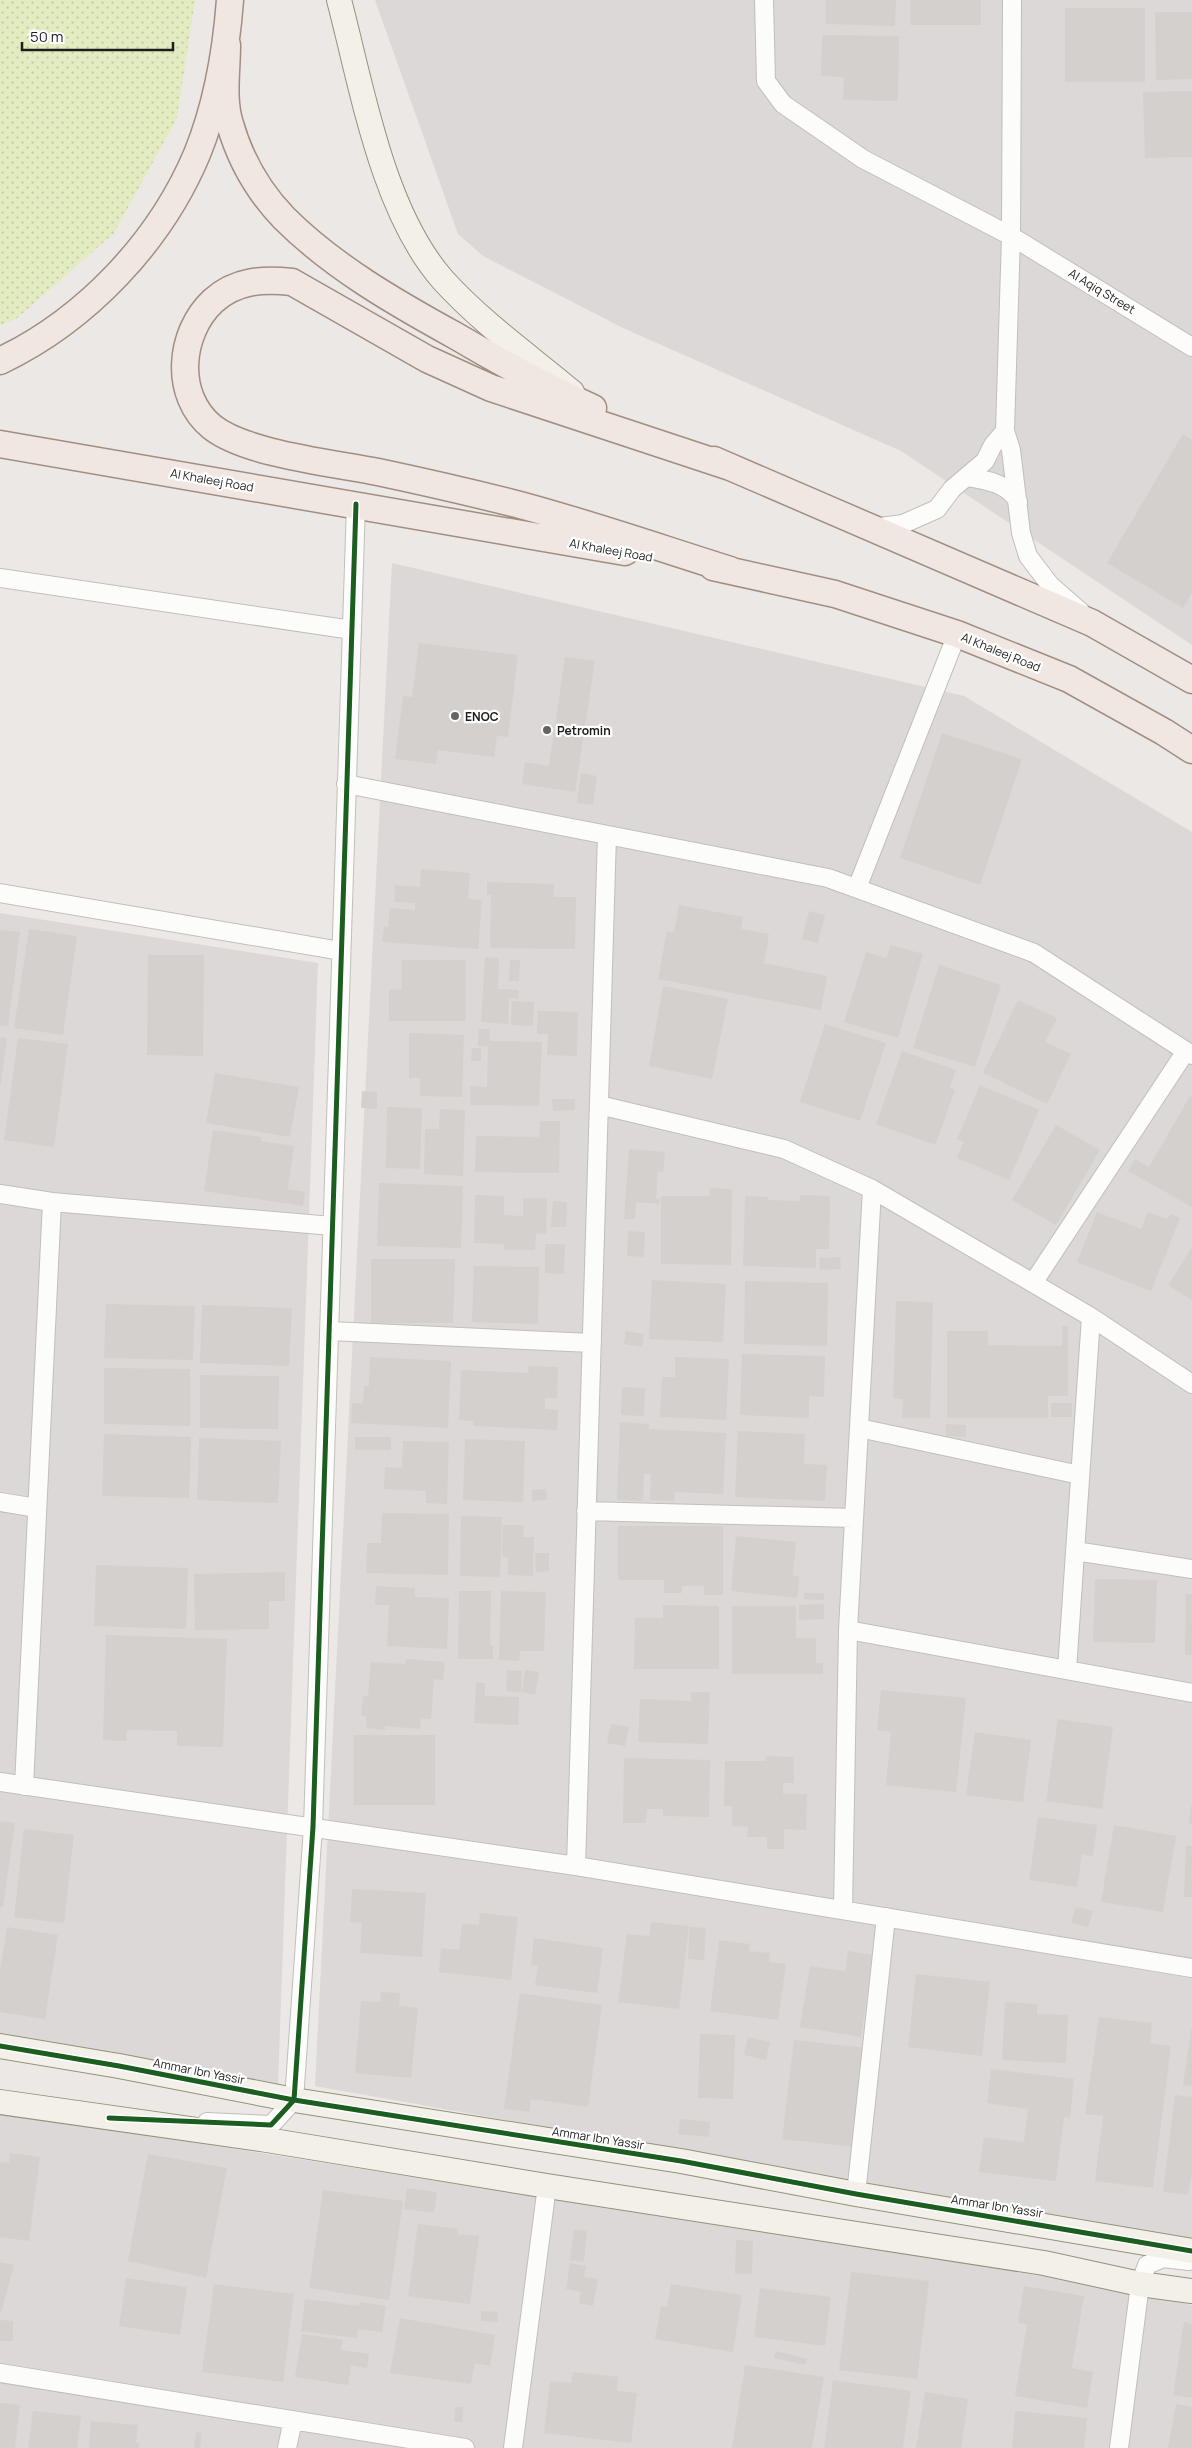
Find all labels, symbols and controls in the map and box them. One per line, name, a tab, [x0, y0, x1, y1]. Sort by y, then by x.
scale bar	[22, 20, 174, 52]
text: 50 m	[30, 26, 64, 47]
street label: Al Aqiq Street	[1065, 264, 1139, 318]
street label: Al Khaleej Road	[169, 464, 255, 496]
street label: Al Khaleej Road	[568, 534, 654, 566]
street label: Al Khaleej Road	[959, 628, 1043, 676]
place label: ENOC	[465, 708, 499, 725]
marker: ENOC	[449, 710, 461, 722]
place label: Petromin	[557, 722, 611, 739]
marker: Petromin	[541, 724, 553, 736]
street label: Ammar Ibn Yassir	[152, 2054, 247, 2088]
street label: Ammar Ibn Yassir	[551, 2122, 646, 2154]
street label: Ammar Ibn Yassir	[950, 2190, 1045, 2222]

